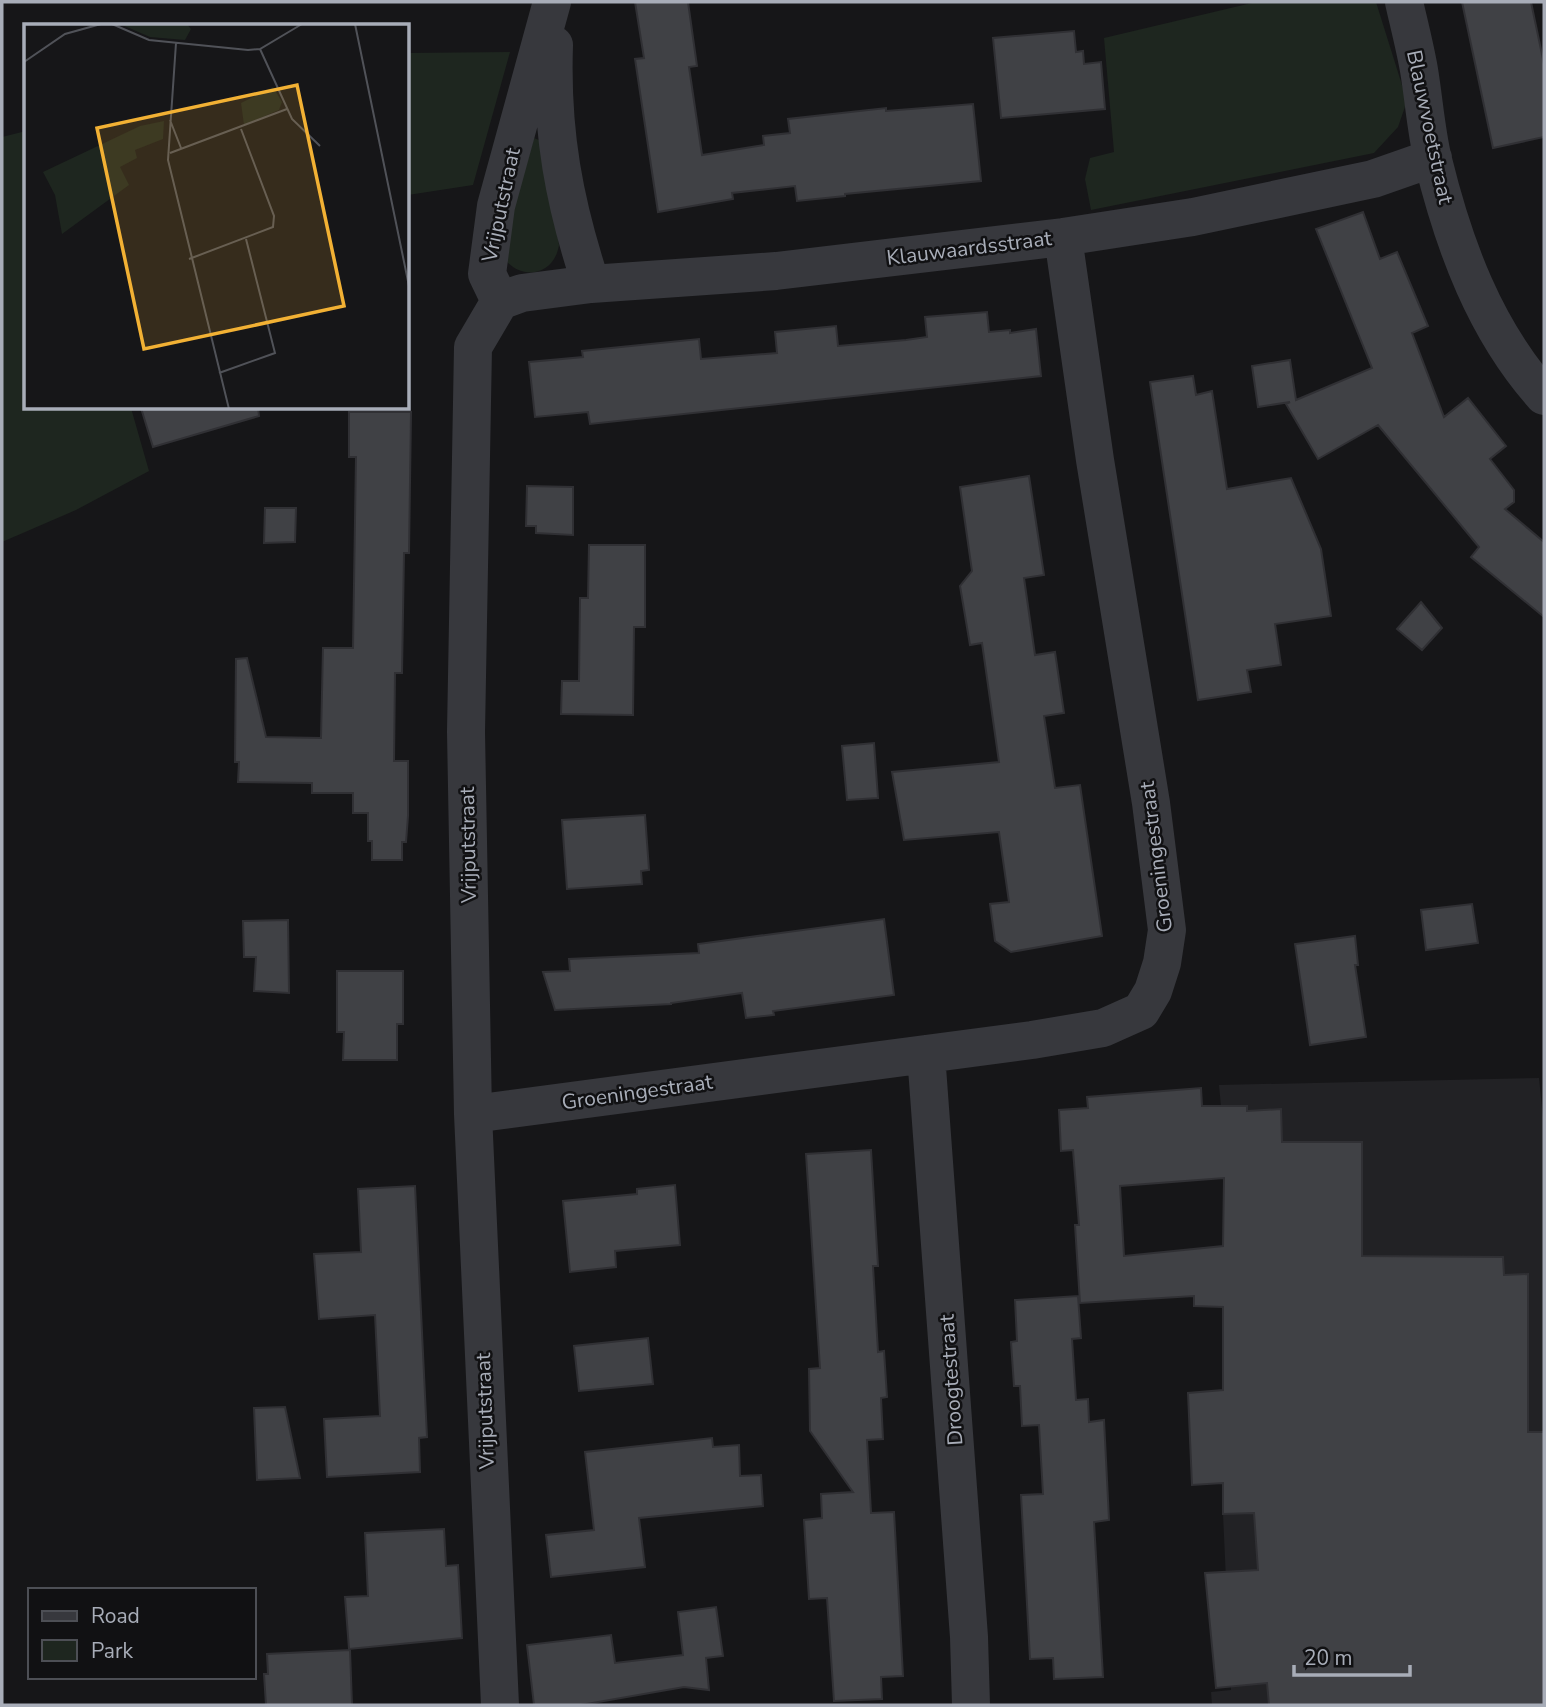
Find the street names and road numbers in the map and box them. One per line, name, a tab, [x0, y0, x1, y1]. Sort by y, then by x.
street label: Blauwvoetstraat	[1400, 47, 1460, 207]
street label: Vrijputstraat	[475, 145, 527, 266]
street label: Klauwaardsstraat	[885, 224, 1054, 272]
street label: Groeningestraat	[1133, 779, 1179, 934]
street label: Vrijputstraat	[453, 786, 483, 904]
street label: Groeningestraat	[560, 1067, 715, 1116]
street label: Droogtestraat	[932, 1313, 970, 1447]
street label: Vrijputstraat	[469, 1352, 501, 1471]

